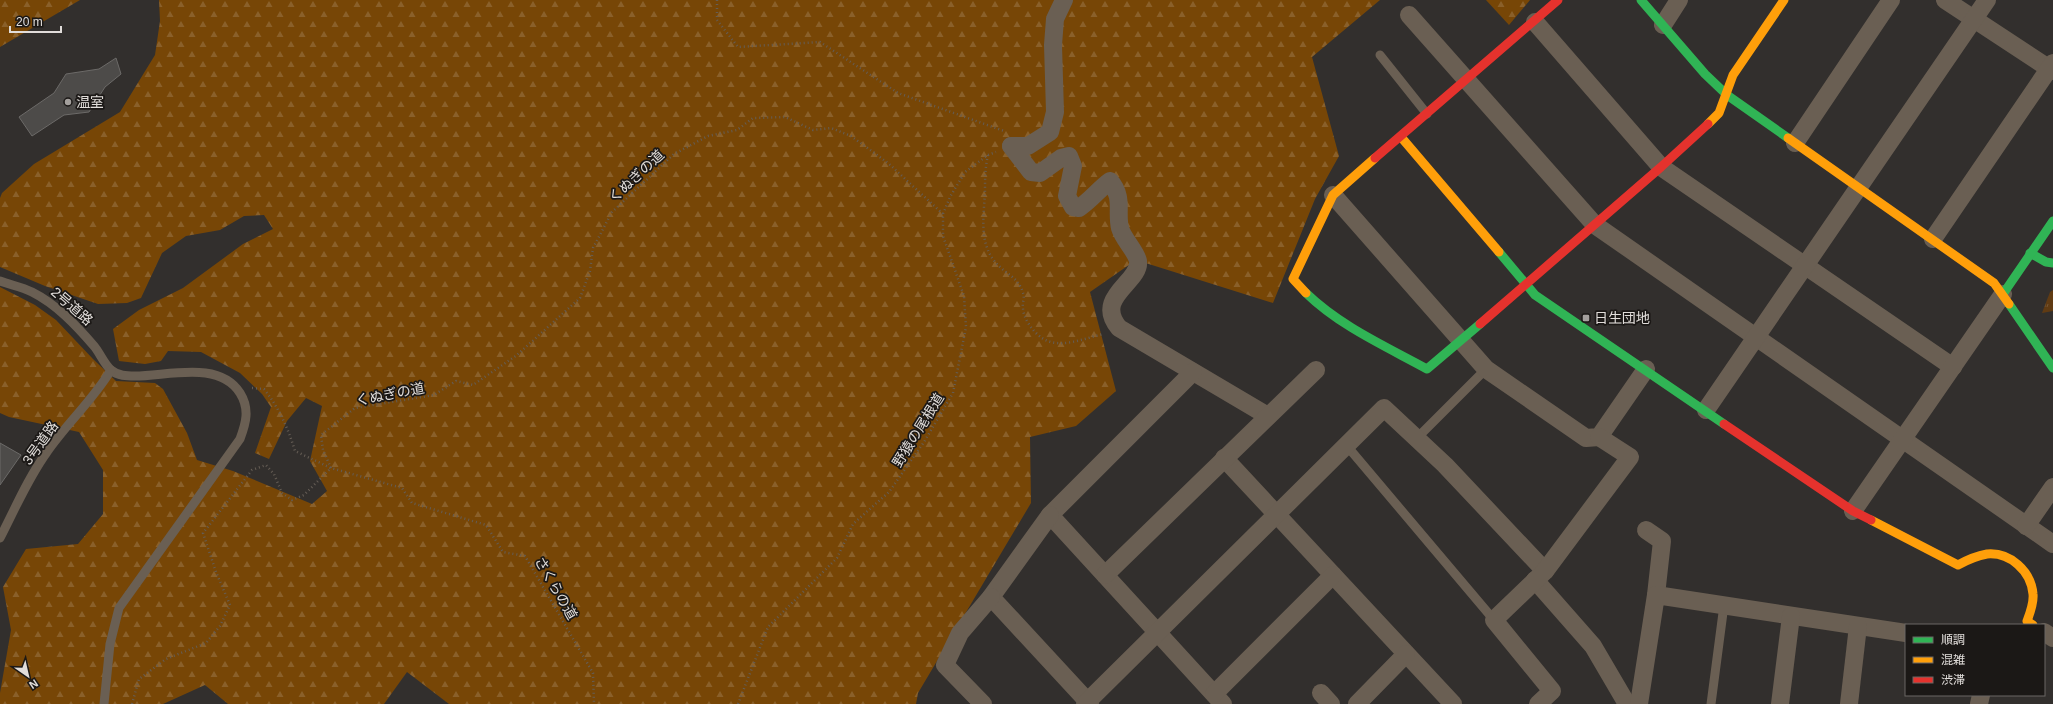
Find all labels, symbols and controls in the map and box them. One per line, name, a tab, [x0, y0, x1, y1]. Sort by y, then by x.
scale bar	[10, 8, 61, 34]
text: 20 m	[16, 15, 43, 29]
place label: 温室	[76, 94, 104, 110]
marker: 温室	[63, 97, 73, 107]
street label: くぬぎの道	[605, 146, 667, 206]
street label: 2号道路	[48, 284, 96, 328]
place label: 日生団地	[1594, 310, 1650, 326]
marker: 日生団地	[1581, 313, 1591, 323]
street label: くぬぎの道	[354, 379, 426, 409]
street label: 野猿の尾根道	[889, 390, 947, 470]
street label: 3号道路	[19, 418, 61, 468]
street label: さくらの道	[532, 554, 580, 622]
legend	[1905, 624, 2045, 696]
text: 順調	[1941, 633, 1965, 647]
text: 混雑	[1941, 653, 1965, 667]
north arrow	[8, 656, 48, 696]
text: 渋滞	[1941, 673, 1965, 687]
text: N	[27, 677, 40, 692]

